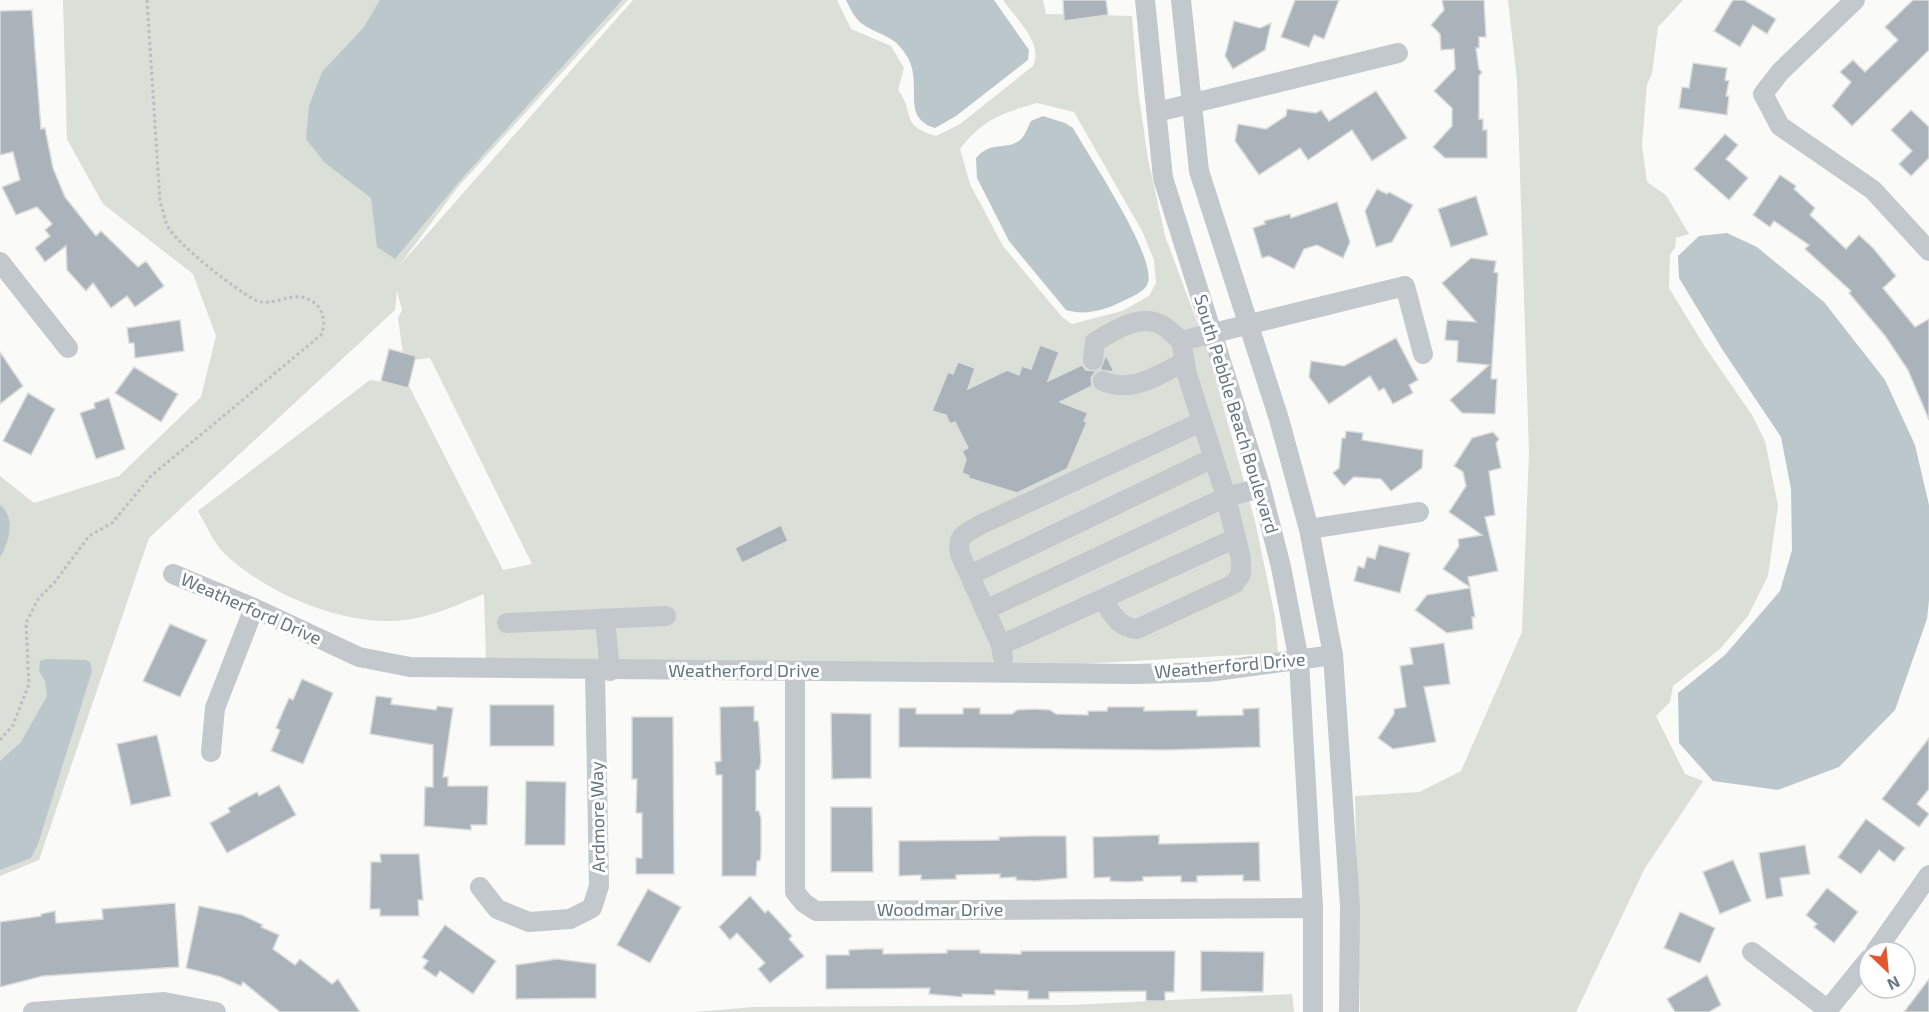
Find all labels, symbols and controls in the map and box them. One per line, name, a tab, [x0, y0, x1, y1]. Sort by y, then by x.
street label: South Pebble Beach Boulevard	[1190, 291, 1284, 536]
street label: Weatherford Drive	[178, 567, 325, 649]
street label: Weatherford Drive	[1153, 647, 1306, 683]
street label: Weatherford Drive	[668, 659, 820, 681]
street label: Ardmore Way	[585, 761, 609, 873]
street label: Woodmar Drive	[877, 898, 1003, 920]
north arrow	[1857, 940, 1917, 1000]
text: N	[1884, 973, 1903, 995]

